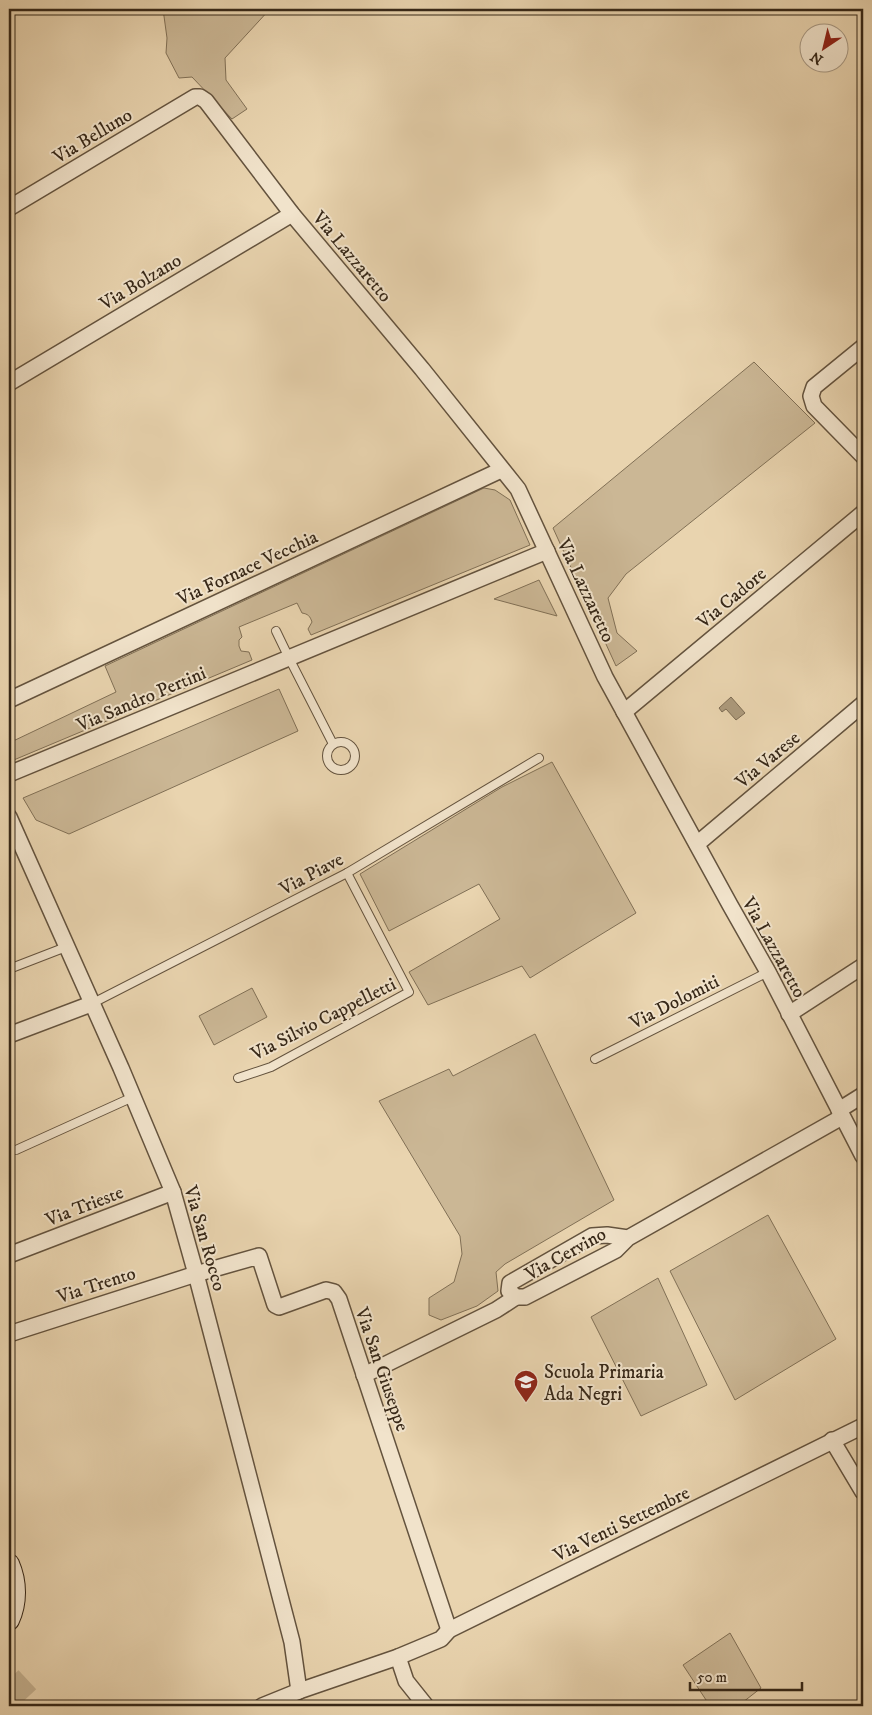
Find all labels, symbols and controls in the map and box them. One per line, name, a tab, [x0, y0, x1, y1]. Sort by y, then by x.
north arrow	[800, 22, 850, 72]
text: N	[807, 47, 827, 69]
street label: Via Belluno	[48, 104, 137, 169]
street label: Via Lazzaretto	[307, 206, 397, 307]
street label: Via Bolzano	[95, 249, 186, 316]
street label: Via Fornace Vecchia	[173, 526, 322, 611]
street label: Via Lazzaretto	[551, 534, 620, 646]
street label: Via Cadore	[692, 563, 771, 634]
street label: Via Sandro Pertini	[73, 662, 210, 737]
street label: Via Varese	[730, 727, 805, 794]
street label: Via Piave	[275, 848, 348, 901]
street label: Via Lazzaretto	[736, 892, 811, 1002]
street label: Via Dolomiti	[625, 970, 723, 1035]
street label: Via Silvio Cappelletti	[246, 973, 400, 1066]
street label: Via Trieste	[41, 1181, 127, 1232]
street label: Via San Rocco	[178, 1182, 231, 1294]
street label: Via Cervino	[520, 1223, 610, 1286]
street label: Via Trento	[53, 1262, 139, 1309]
street label: Via San Giuseppe	[349, 1304, 414, 1435]
place label: Scuola Primaria Ada Negri	[544, 1361, 664, 1406]
school or university icon: Scuola Primaria Ada Negri	[513, 1369, 539, 1403]
street label: Via Venti Settembre	[549, 1481, 694, 1568]
scale bar	[690, 1660, 802, 1692]
text: 50 m	[697, 1668, 727, 1687]

